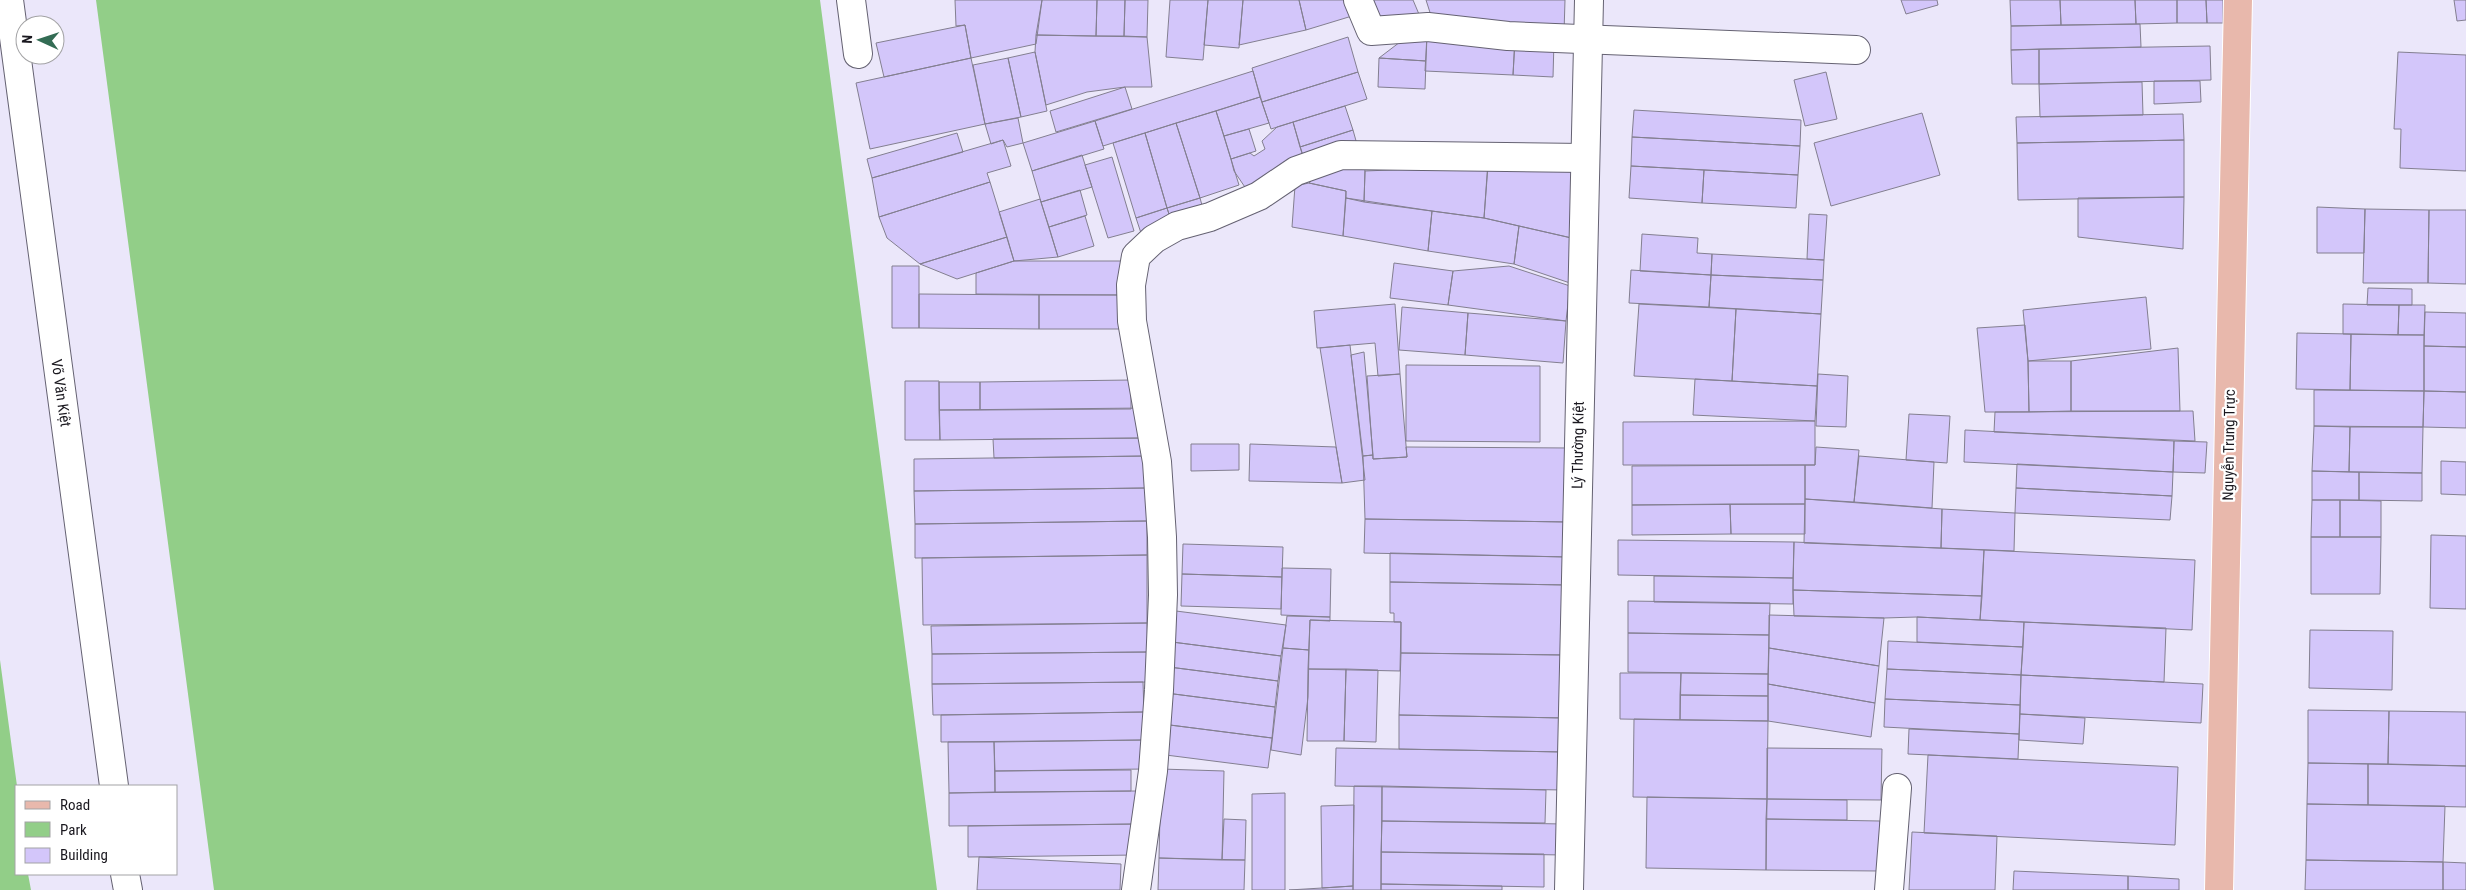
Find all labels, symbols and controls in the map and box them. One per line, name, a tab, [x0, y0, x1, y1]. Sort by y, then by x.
north arrow	[15, 15, 65, 65]
text: N	[19, 35, 35, 44]
street label: Võ Văn Kiệt	[47, 358, 75, 428]
street label: Nguyễn Trung Trực	[2219, 389, 2239, 501]
street label: Lý Thường Kiệt	[1568, 401, 1588, 489]
legend	[15, 785, 178, 875]
text: Road	[60, 796, 90, 814]
text: Park	[60, 821, 87, 839]
text: Building	[60, 846, 108, 864]

